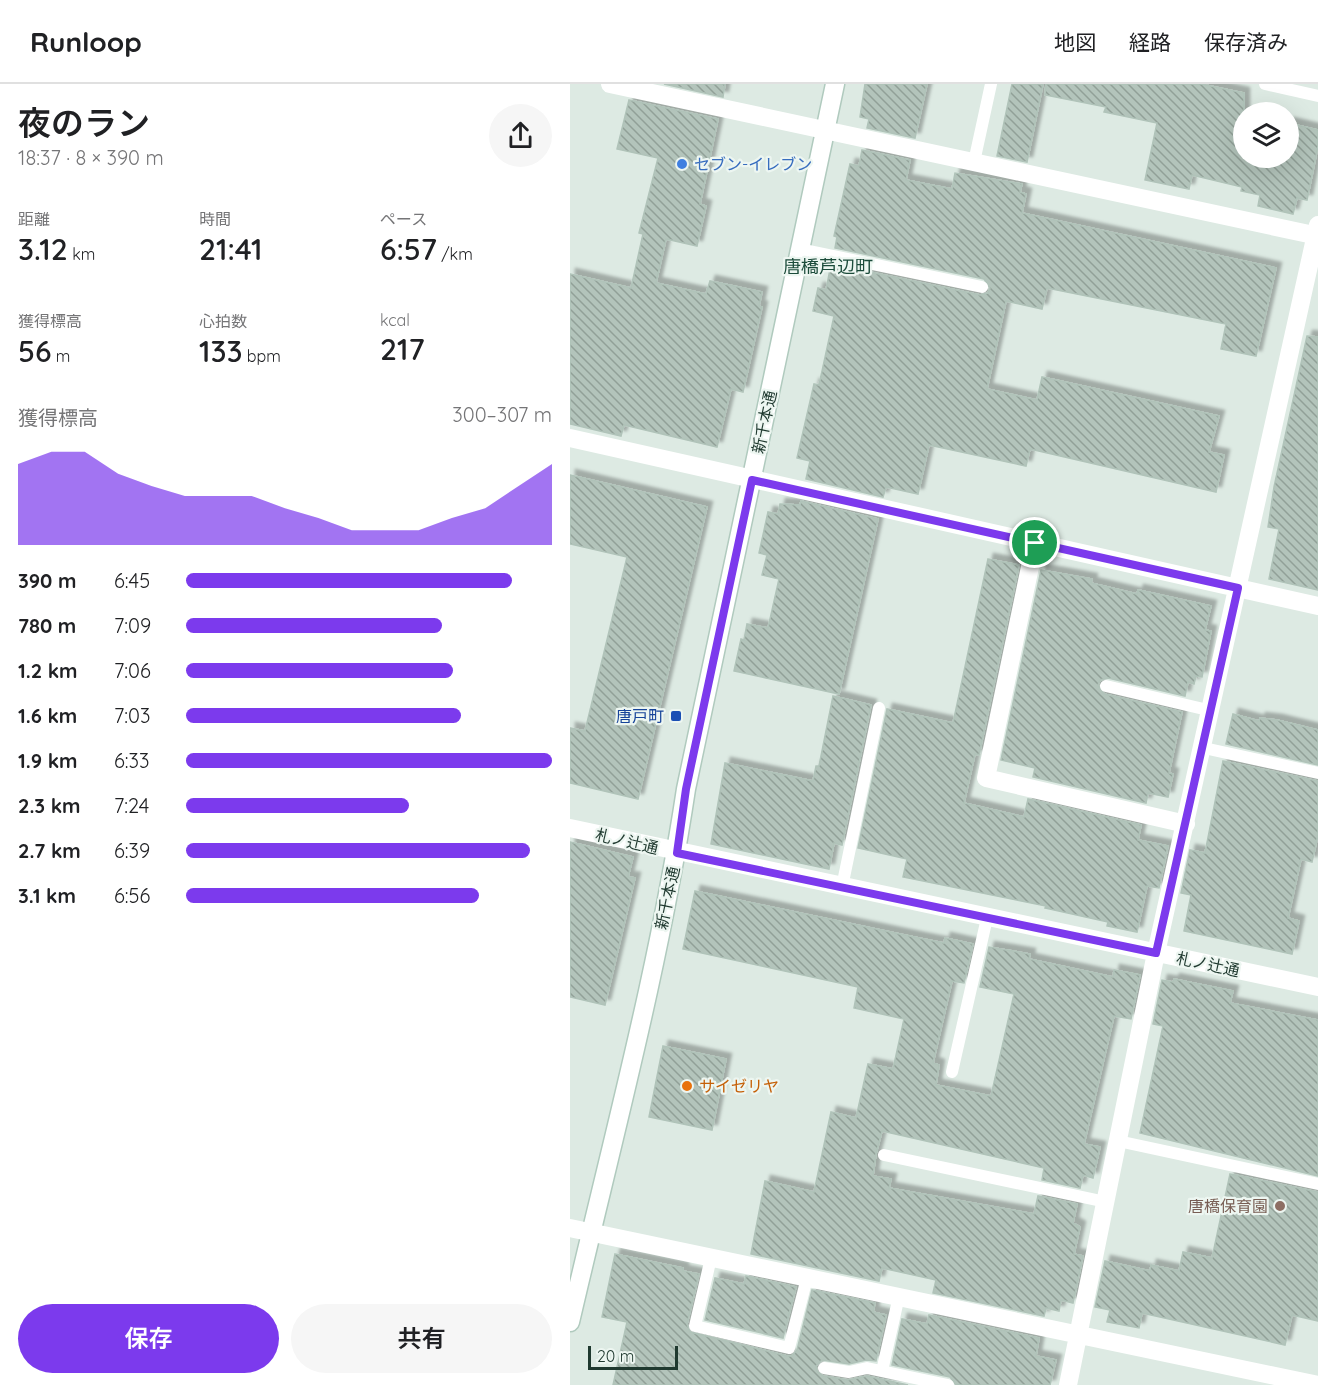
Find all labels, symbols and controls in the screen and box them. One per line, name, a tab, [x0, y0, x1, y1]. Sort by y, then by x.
text: Runloop	[30, 24, 142, 59]
text: 地図	[1054, 29, 1096, 55]
text: 経路	[1129, 29, 1171, 55]
text: 保存済み	[1204, 29, 1288, 55]
text: 夜のラン	[18, 102, 150, 143]
map controls	[1233, 102, 1299, 168]
button: layers	[1233, 102, 1299, 168]
button: share	[489, 104, 552, 167]
text: 18:37 · 8 × 390 m	[18, 145, 164, 170]
place label: セブン-イレブン	[694, 154, 812, 174]
marker: セブン-イレブン	[675, 157, 689, 171]
text: 距離	[18, 209, 50, 229]
text: 時間	[199, 209, 231, 229]
text: ペース	[380, 209, 427, 229]
text: 3.12	[18, 230, 68, 268]
text: 21:41	[199, 230, 263, 268]
text: 6:57	[380, 230, 437, 268]
text: km	[68, 244, 95, 264]
text: /km	[437, 244, 473, 264]
district label: 唐橋芦辺町	[783, 255, 873, 278]
text: kcal	[380, 310, 410, 330]
text: 獲得標高	[18, 311, 82, 331]
text: 心拍数	[199, 311, 247, 331]
text: 217	[380, 330, 425, 368]
text: 56	[18, 332, 51, 370]
text: 133	[199, 332, 242, 370]
text: m	[51, 346, 70, 366]
text: bpm	[242, 346, 281, 366]
street label: 新千本通	[748, 389, 780, 455]
text: 300–307 m	[452, 402, 552, 427]
text: 獲得標高	[18, 405, 98, 430]
pin	[1009, 517, 1060, 568]
icon: arrive	[1018, 526, 1051, 559]
text: 390 m	[18, 568, 76, 593]
text: 6:45	[114, 568, 150, 593]
text: 780 m	[18, 613, 76, 638]
text: 7:09	[114, 613, 151, 638]
text: 1.2 km	[18, 658, 78, 683]
text: 7:06	[114, 658, 151, 683]
text: 1.6 km	[18, 703, 77, 728]
text: 7:03	[114, 703, 150, 728]
place label: 唐戸町	[616, 706, 664, 726]
marker: 唐戸町	[669, 709, 683, 723]
text: 1.9 km	[18, 748, 78, 773]
text: 6:33	[114, 748, 149, 773]
text: 2.3 km	[18, 793, 81, 818]
text: 7:24	[114, 793, 149, 818]
street label: 札ノ辻通	[594, 824, 660, 858]
text: 2.7 km	[18, 838, 81, 863]
text: 6:39	[114, 838, 150, 863]
street label: 新千本通	[651, 865, 683, 931]
text: 3.1 km	[18, 883, 76, 908]
text: 6:56	[114, 883, 150, 908]
street label: 札ノ辻通	[1175, 948, 1241, 980]
place label: サイゼリヤ	[699, 1076, 779, 1096]
marker: サイゼリヤ	[680, 1079, 694, 1093]
place label: 唐橋保育園	[1188, 1196, 1268, 1216]
marker: 唐橋保育園	[1273, 1199, 1287, 1213]
button: 保存	[18, 1304, 279, 1373]
button: 共有	[291, 1304, 552, 1373]
scale bar	[588, 1343, 678, 1370]
text: 20 m	[597, 1346, 634, 1366]

